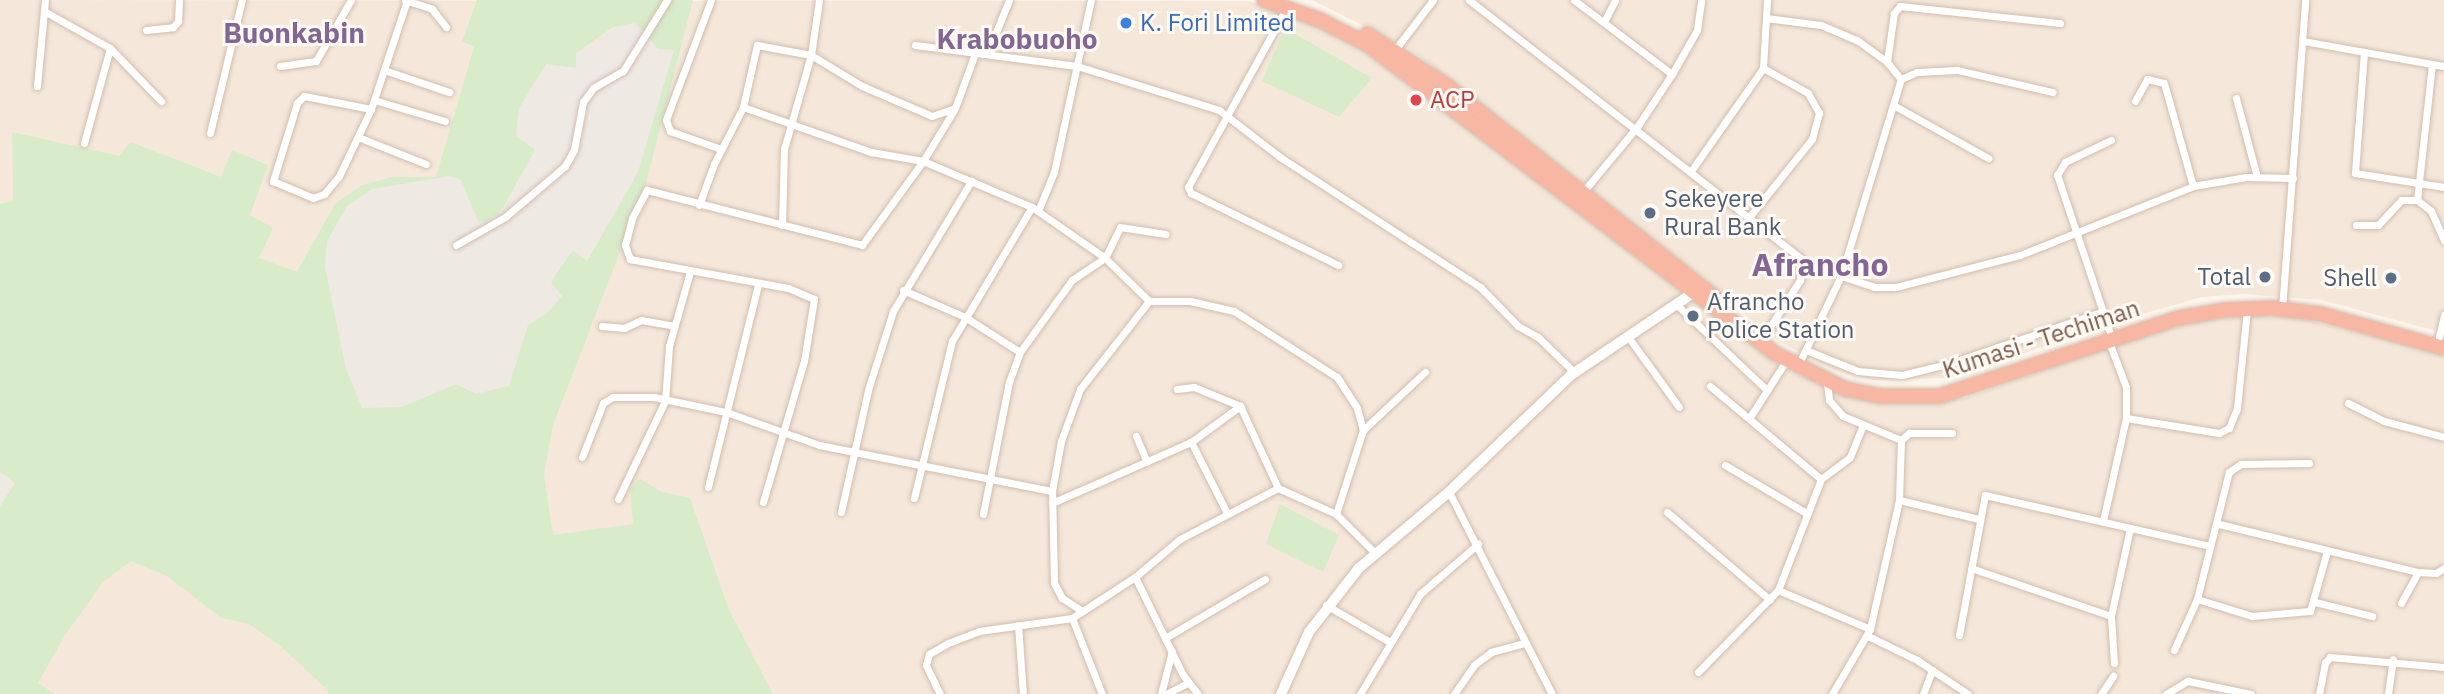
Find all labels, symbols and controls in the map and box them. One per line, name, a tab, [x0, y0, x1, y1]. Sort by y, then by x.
place label: K. Fori Limited	[1140, 9, 1295, 37]
marker: K. Fori Limited	[1118, 15, 1134, 31]
district label: Buonkabin	[223, 16, 365, 50]
district label: Krabobuoho	[937, 22, 1097, 56]
place label: ACP	[1430, 86, 1474, 114]
marker: ACP	[1408, 92, 1424, 108]
place label: Sekeyere Rural Bank	[1664, 185, 1781, 241]
marker: Sekeyere Rural Bank	[1642, 205, 1658, 221]
district label: Afrancho	[1752, 245, 1888, 283]
place label: Total	[2198, 263, 2251, 291]
place label: Shell	[2323, 264, 2377, 292]
marker: Total	[2257, 269, 2273, 285]
marker: Shell	[2383, 270, 2399, 286]
place label: Afrancho Police Station	[1707, 288, 1854, 344]
street label: Kumasi - Techiman	[1939, 294, 2143, 384]
marker: Afrancho Police Station	[1685, 308, 1701, 324]

